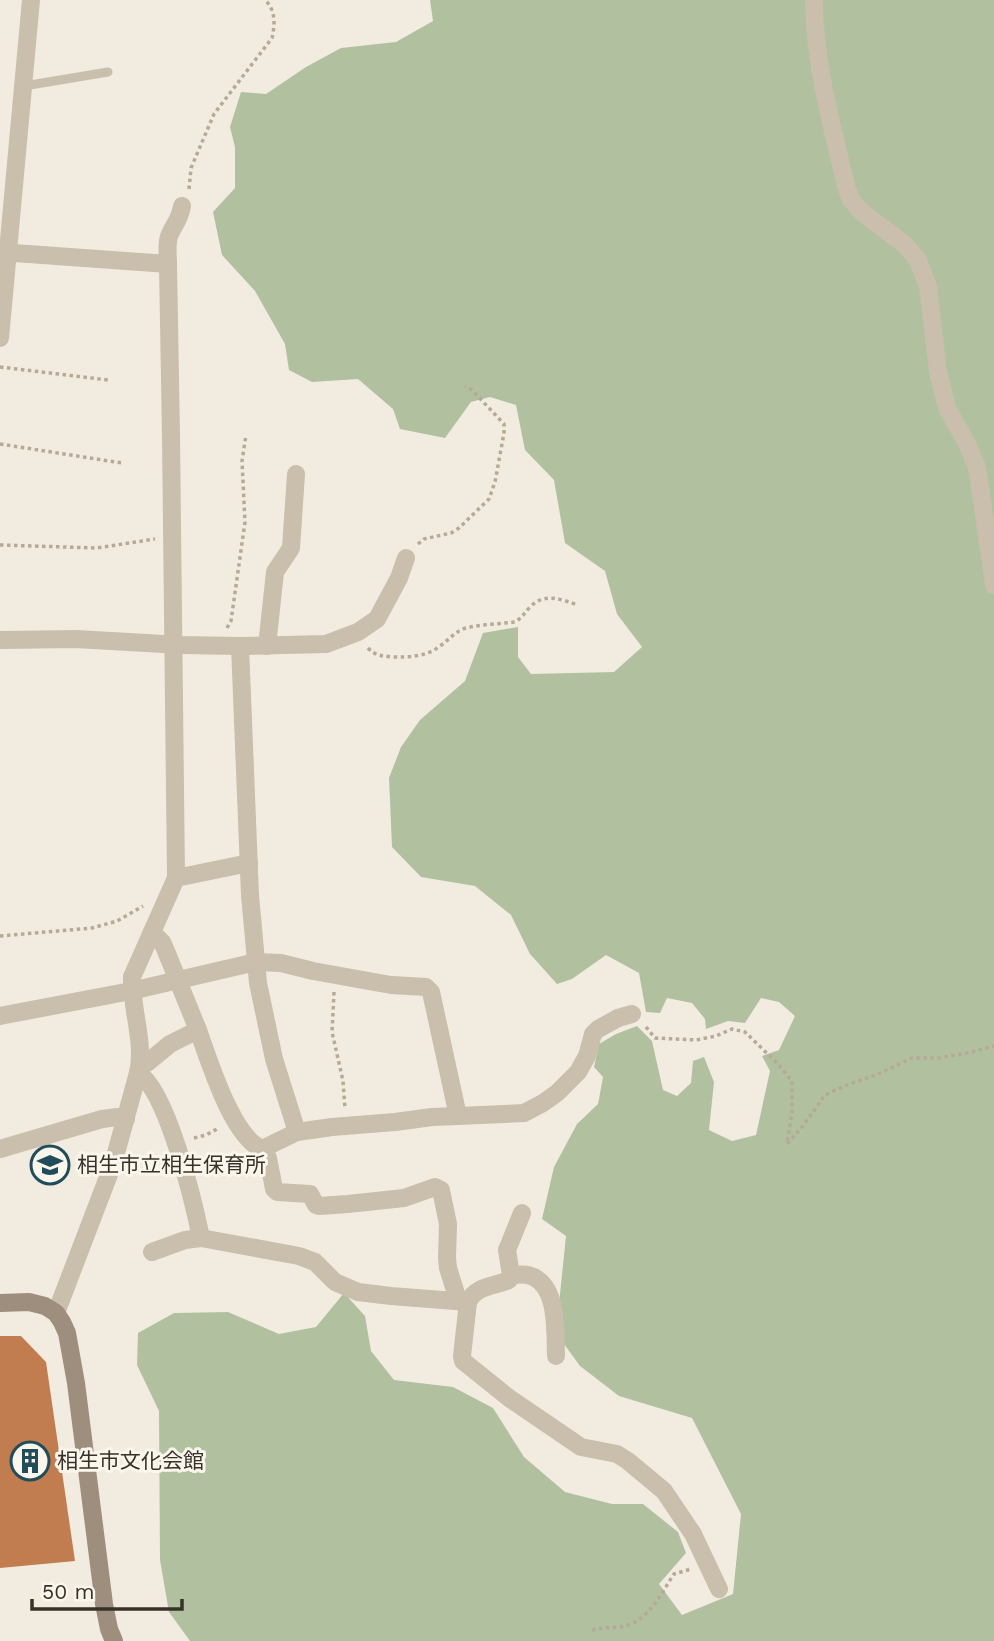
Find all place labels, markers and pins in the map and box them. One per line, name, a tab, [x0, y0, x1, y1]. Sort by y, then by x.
school or university icon: 相生市立相生保育所	[29, 1144, 71, 1186]
place label: 相生市立相生保育所	[77, 1152, 266, 1177]
building icon: 相生市文化会館	[9, 1440, 51, 1482]
place label: 相生市文化会館	[57, 1448, 204, 1473]

